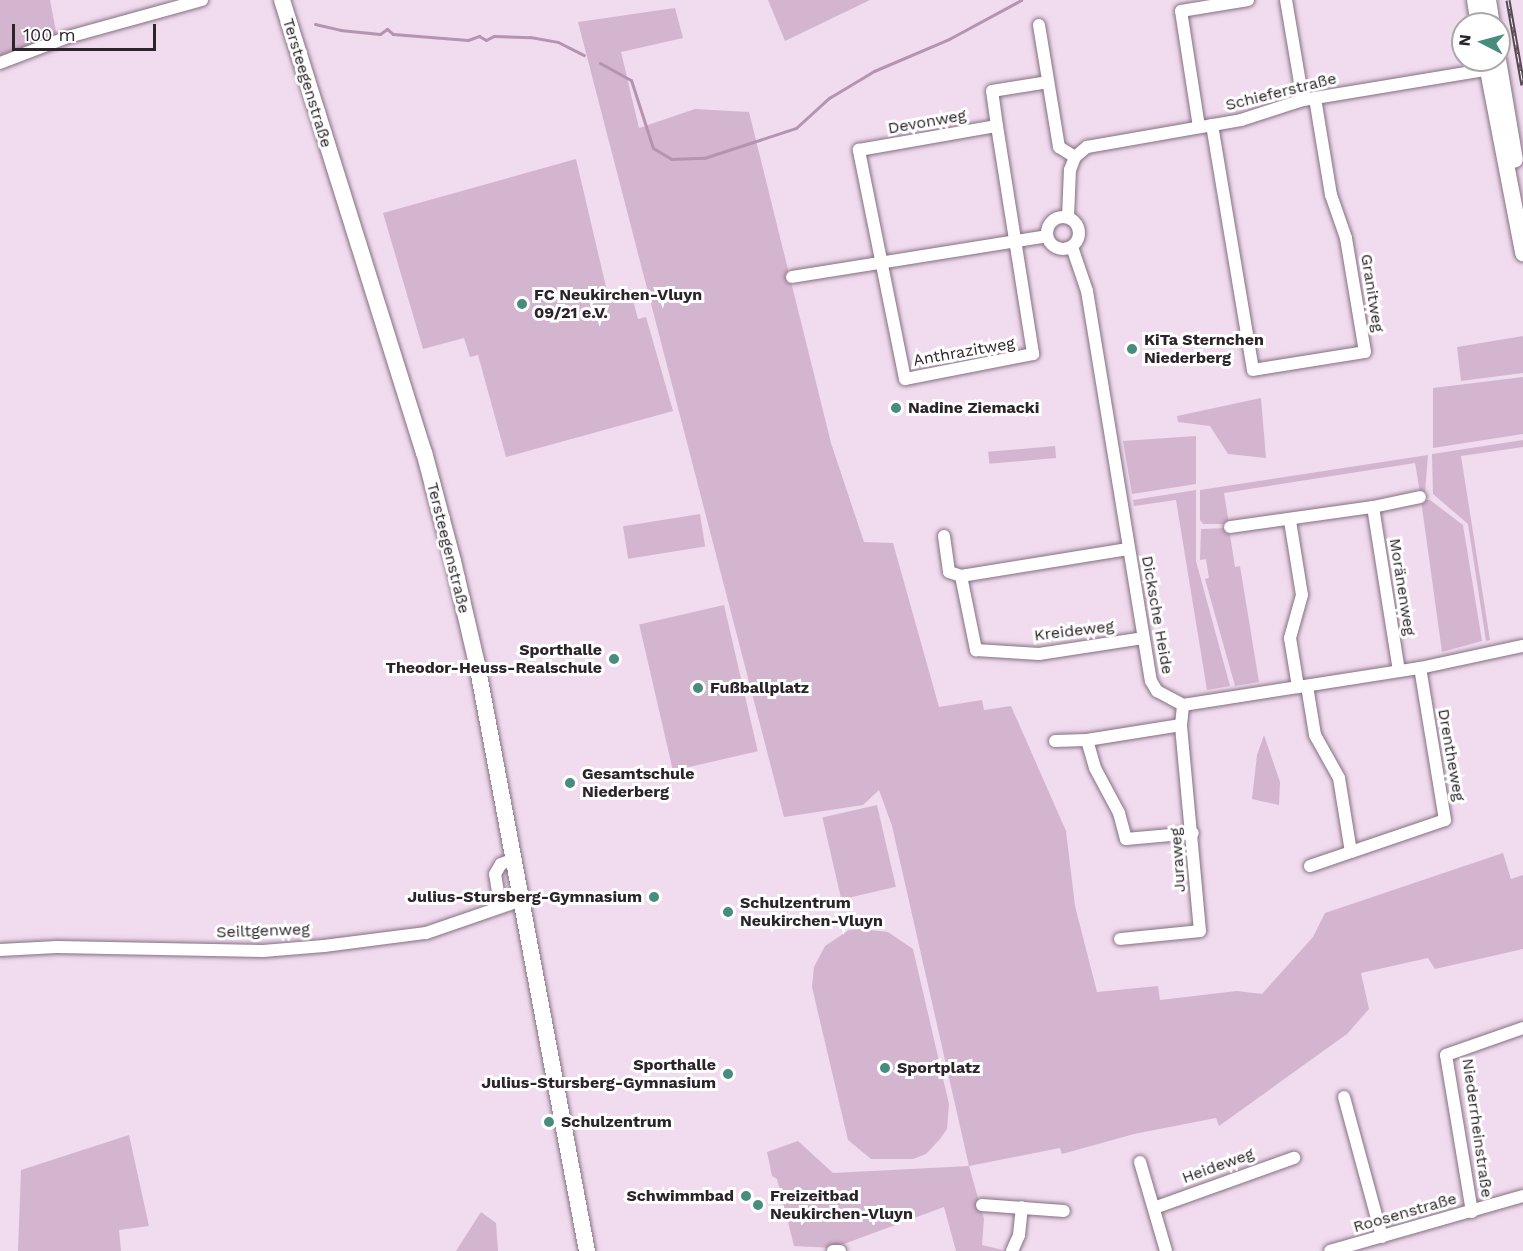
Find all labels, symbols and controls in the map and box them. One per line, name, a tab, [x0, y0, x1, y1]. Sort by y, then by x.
scale bar	[15, 12, 159, 50]
north arrow	[1451, 12, 1511, 72]
street label: Tersteegenstraße	[278, 16, 336, 150]
text: 100 m	[23, 24, 76, 45]
text: N	[1455, 33, 1475, 47]
street label: Schieferstraße	[1224, 69, 1338, 115]
street label: Devonweg	[886, 106, 968, 138]
street label: Granitweg	[1356, 253, 1388, 333]
place label: FC Neukirchen-Vluyn 09/21 e.V.	[534, 285, 702, 323]
marker: FC Neukirchen-Vluyn 09/21 e.V.	[515, 297, 529, 311]
place label: KiTa Sternchen Niederberg	[1144, 330, 1264, 368]
street label: Anthrazitweg	[912, 334, 1016, 370]
marker: KiTa Sternchen Niederberg	[1125, 342, 1139, 356]
place label: Nadine Ziemacki	[908, 398, 1039, 418]
marker: Nadine Ziemacki	[889, 401, 903, 415]
street label: Tersteegenstraße	[422, 481, 474, 615]
street label: Moränenweg	[1385, 537, 1419, 637]
street label: Dicksche Heide	[1137, 554, 1177, 676]
street label: Kreideweg	[1033, 617, 1115, 645]
place label: Sporthalle Theodor-Heuss-Realschule	[386, 640, 602, 678]
marker: Sporthalle Theodor-Heuss-Realschule	[607, 652, 621, 666]
place label: Fußballplatz	[710, 678, 809, 698]
marker: Fußballplatz	[691, 681, 705, 695]
street label: Drentheweg	[1433, 707, 1469, 803]
place label: Gesamtschule Niederberg	[582, 764, 694, 802]
marker: Gesamtschule Niederberg	[563, 776, 577, 790]
street label: Juraweg	[1166, 827, 1190, 893]
place label: Julius-Stursberg-Gymnasium	[407, 887, 642, 907]
marker: Julius-Stursberg-Gymnasium	[647, 890, 661, 904]
place label: Schulzentrum Neukirchen-Vluyn	[740, 893, 883, 931]
marker: Schulzentrum Neukirchen-Vluyn	[721, 905, 735, 919]
street label: Seiltgenweg	[216, 920, 310, 942]
place label: Sporthalle Julius-Stursberg-Gymnasium	[481, 1055, 716, 1093]
street label: Niederrheinstraße	[1458, 1057, 1496, 1199]
place label: Sportplatz	[897, 1058, 980, 1078]
marker: Sportplatz	[878, 1061, 892, 1075]
marker: Sporthalle Julius-Stursberg-Gymnasium	[721, 1067, 735, 1081]
place label: Schulzentrum	[561, 1112, 672, 1132]
marker: Schulzentrum	[542, 1115, 556, 1129]
street label: Heideweg	[1179, 1144, 1257, 1188]
place label: Schwimmbad	[626, 1186, 734, 1206]
place label: Freizeitbad Neukirchen-Vluyn	[770, 1186, 913, 1224]
marker: Schwimmbad	[739, 1189, 753, 1203]
street label: Roosenstraße	[1351, 1189, 1459, 1237]
marker: Freizeitbad Neukirchen-Vluyn	[751, 1198, 765, 1212]

